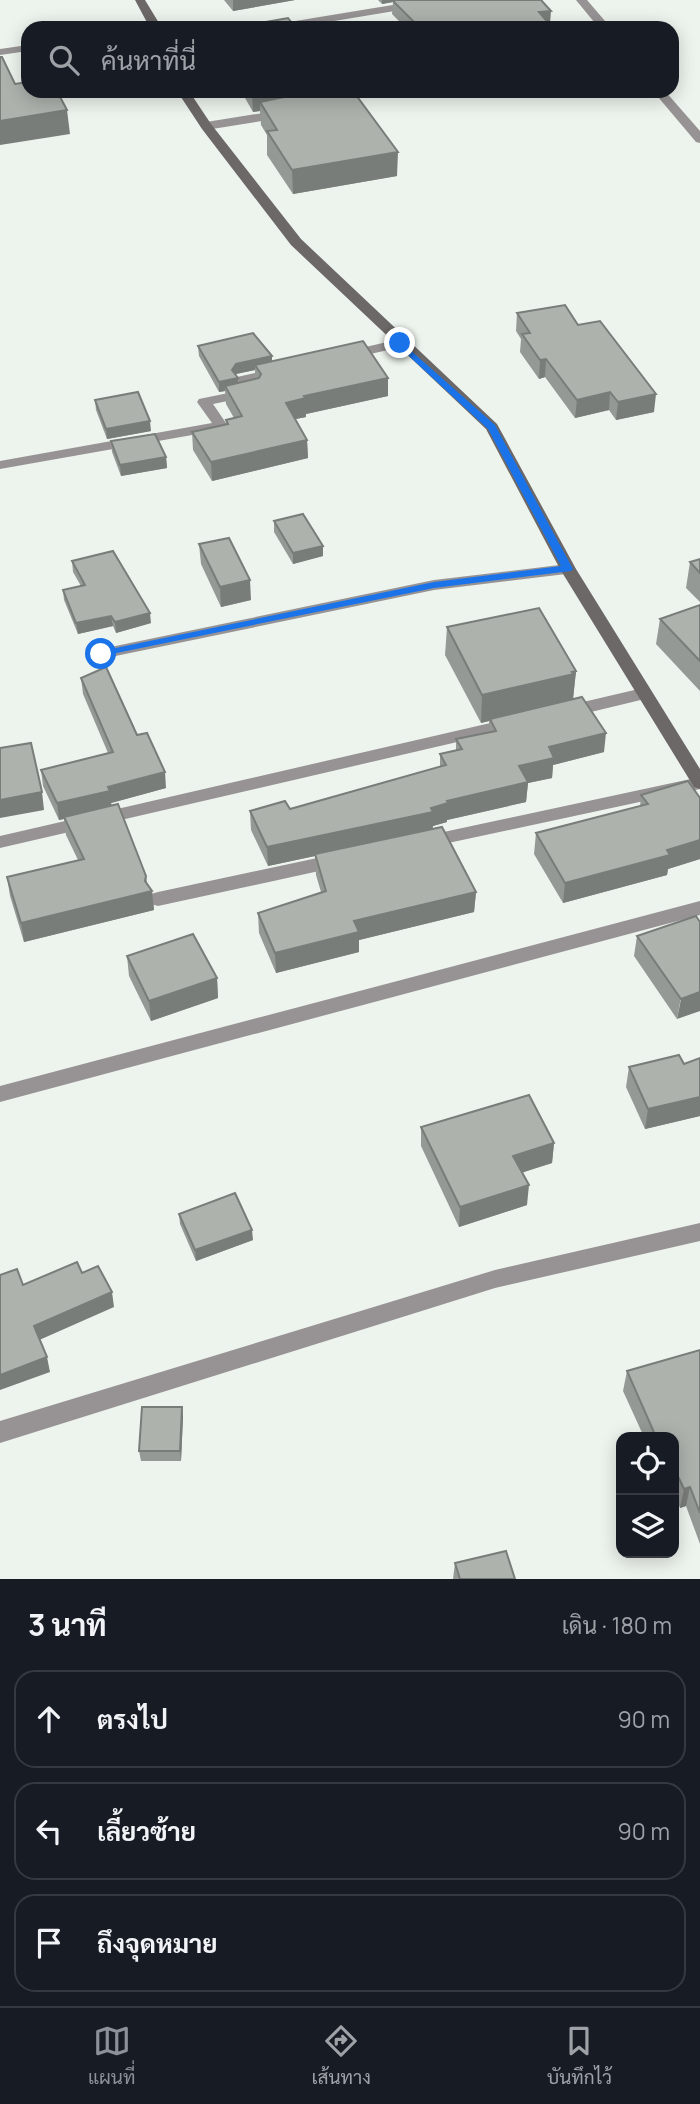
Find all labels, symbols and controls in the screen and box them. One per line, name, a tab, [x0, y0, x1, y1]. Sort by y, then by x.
search box	[21, 21, 679, 98]
icon: search	[45, 41, 83, 79]
text: ค้นหาที่นี่	[101, 42, 196, 78]
route end	[384, 327, 415, 358]
route start	[85, 638, 116, 669]
map controls	[616, 1432, 679, 1558]
button: locate	[616, 1432, 679, 1495]
button: layers	[616, 1495, 679, 1558]
text: 3 นาที	[28, 1604, 107, 1645]
text: เดิน · 180 m	[562, 1609, 672, 1641]
icon: ahead	[30, 1700, 68, 1738]
text: ตรงไป	[97, 1701, 168, 1737]
text: 90 m	[618, 1703, 670, 1735]
icon: left	[30, 1812, 68, 1850]
text: เลี้ยวซ้าย	[97, 1813, 196, 1849]
text: 90 m	[618, 1815, 670, 1847]
icon: arrive	[30, 1924, 68, 1962]
text: ถึงจุดหมาย	[97, 1925, 218, 1961]
tab: แผนที่	[88, 2022, 135, 2090]
tab: เส้นทาง	[312, 2022, 371, 2090]
tab: บันทึกไว้	[547, 2022, 612, 2090]

